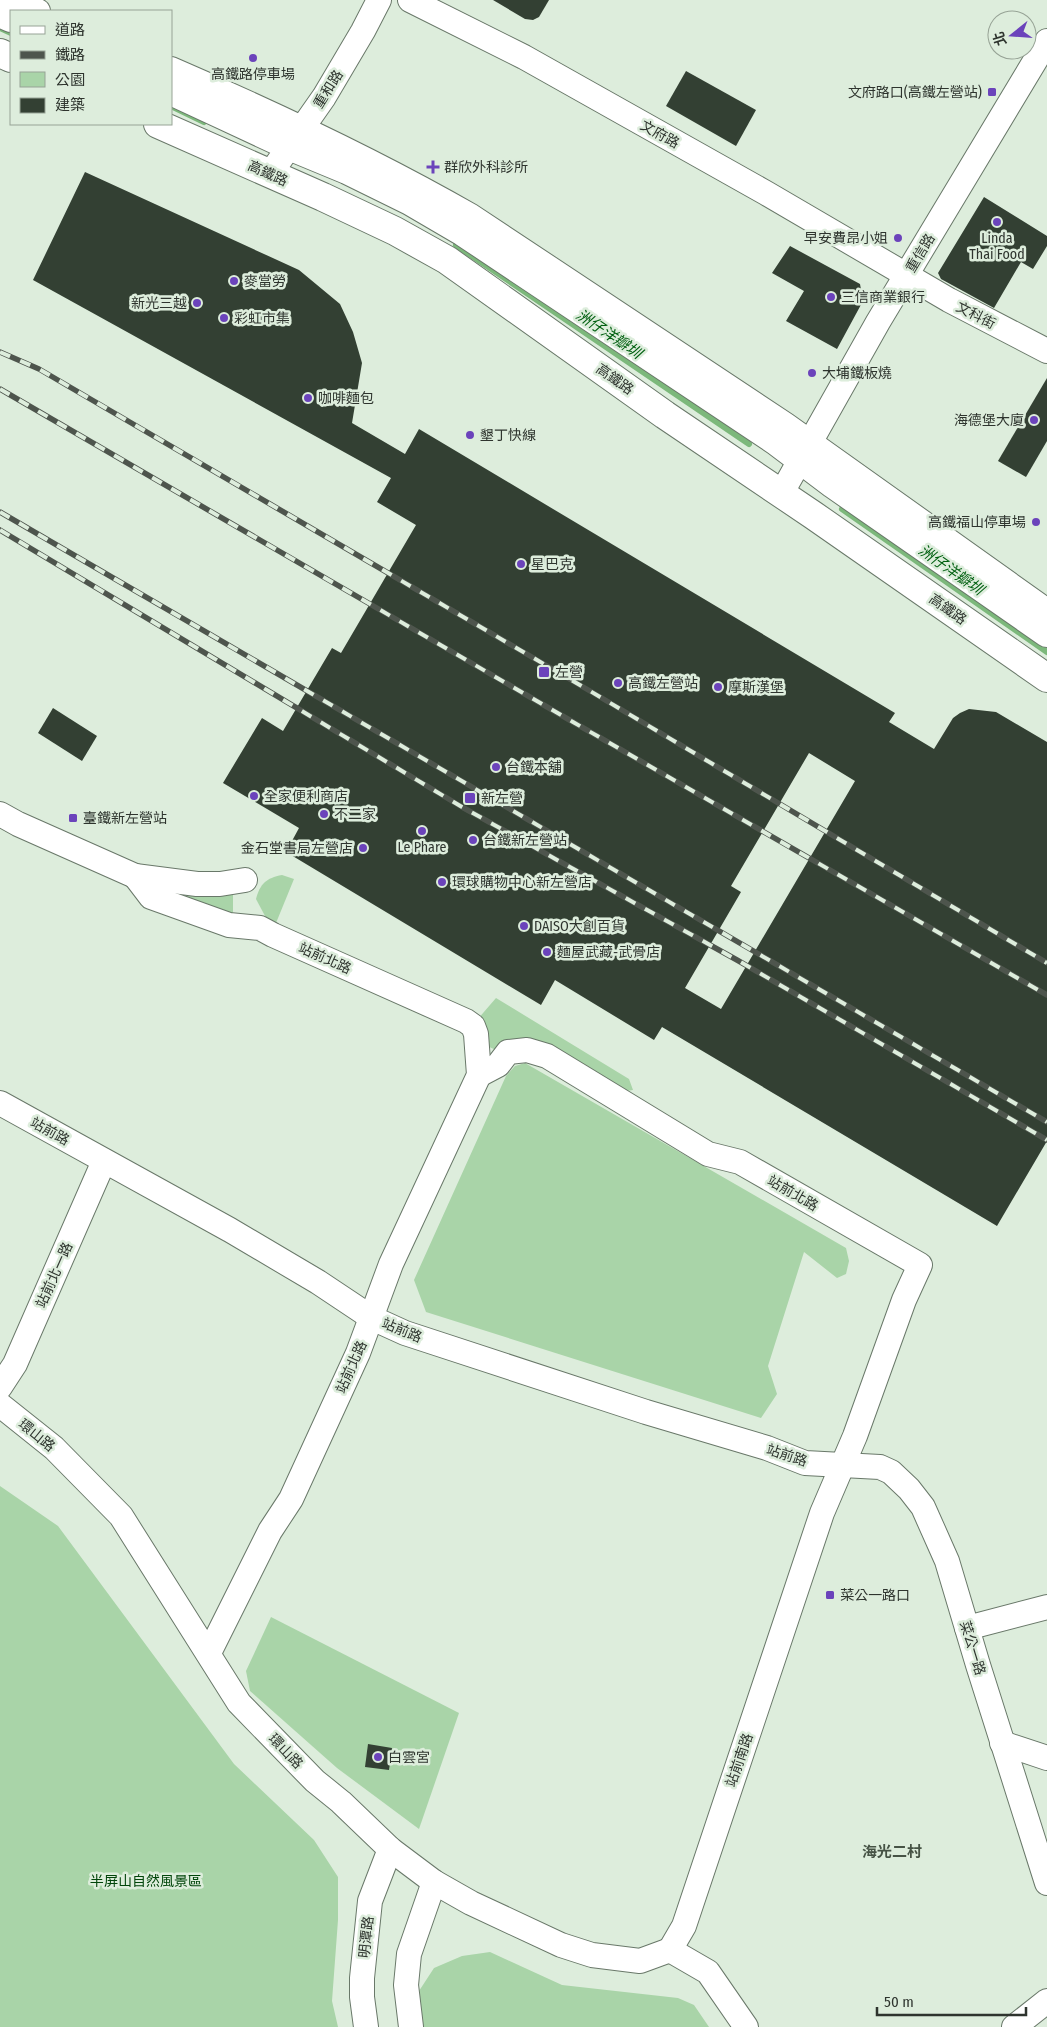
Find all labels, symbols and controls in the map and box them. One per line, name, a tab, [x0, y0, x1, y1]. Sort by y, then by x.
legend	[10, 10, 172, 125]
north arrow	[987, 10, 1037, 60]
text: 道路	[55, 21, 85, 39]
text: 北	[990, 29, 1010, 48]
text: 鐵路	[55, 46, 85, 64]
marker: 高鐵路停車場	[247, 52, 259, 64]
place label: 高鐵路停車場	[211, 66, 295, 83]
street label: 重和路	[310, 67, 347, 112]
text: 公園	[55, 71, 85, 89]
place label: 文府路口(高鐵左營站)	[848, 84, 982, 101]
marker: 文府路口(高鐵左營站)	[986, 86, 998, 98]
text: 建築	[55, 96, 85, 114]
street label: 文府路	[637, 117, 682, 152]
street label: 高鐵路	[245, 157, 290, 190]
place label: 群欣外科診所	[444, 159, 528, 176]
marker: 群欣外科診所	[426, 160, 440, 174]
marker: Linda Thai Food	[991, 216, 1003, 228]
place label: 早安費昂小姐	[804, 230, 888, 247]
place label: Linda Thai Food	[969, 230, 1025, 263]
street label: 重信路	[902, 231, 939, 276]
marker: 早安費昂小姐	[892, 232, 904, 244]
place label: 麥當勞	[244, 273, 286, 290]
marker: 麥當勞	[228, 275, 240, 287]
place label: 三信商業銀行	[841, 289, 925, 306]
marker: 三信商業銀行	[825, 291, 837, 303]
place label: 新光三越	[131, 295, 187, 312]
marker: 新光三越	[191, 297, 203, 309]
street label: 文科街	[953, 298, 998, 333]
water label: 洲仔洋瓣圳	[573, 306, 647, 364]
place label: 彩虹市集	[234, 310, 290, 327]
marker: 彩虹市集	[218, 312, 230, 324]
street label: 高鐵路	[593, 360, 637, 398]
place label: 大埔鐵板燒	[822, 365, 892, 382]
marker: 大埔鐵板燒	[806, 367, 818, 379]
place label: 咖啡麵包	[318, 390, 374, 407]
marker: 咖啡麵包	[302, 392, 314, 404]
place label: 海德堡大廈	[954, 412, 1024, 429]
marker: 海德堡大廈	[1028, 414, 1040, 426]
place label: 墾丁快線	[480, 427, 536, 444]
marker: 墾丁快線	[464, 429, 476, 441]
place label: 高鐵福山停車場	[928, 514, 1026, 531]
marker: 高鐵福山停車場	[1030, 516, 1042, 528]
water label: 洲仔洋瓣圳	[915, 541, 989, 600]
place label: 星巴克	[531, 556, 573, 573]
marker: 星巴克	[515, 558, 527, 570]
street label: 高鐵路	[926, 590, 970, 628]
place label: 左營	[555, 664, 583, 681]
marker: 左營	[537, 665, 551, 679]
place label: 高鐵左營站	[628, 675, 698, 692]
marker: 高鐵左營站	[612, 677, 624, 689]
place label: 摩斯漢堡	[728, 679, 784, 696]
marker: 摩斯漢堡	[712, 681, 724, 693]
place label: 台鐵本舖	[506, 759, 562, 776]
marker: 台鐵本舖	[490, 761, 502, 773]
place label: 全家便利商店	[264, 788, 348, 805]
marker: 全家便利商店	[248, 790, 260, 802]
place label: 新左營	[481, 790, 523, 807]
marker: 新左營	[463, 791, 477, 805]
place label: 不二家	[334, 806, 376, 823]
marker: 不二家	[318, 808, 330, 820]
place label: 臺鐵新左營站	[83, 810, 167, 827]
marker: 臺鐵新左營站	[67, 812, 79, 824]
marker: Le Phare	[416, 825, 428, 837]
place label: 台鐵新左營站	[483, 832, 567, 849]
marker: 台鐵新左營站	[467, 834, 479, 846]
place label: Le Phare	[398, 839, 446, 856]
place label: 金石堂書局左營店	[241, 840, 353, 857]
marker: 金石堂書局左營店	[357, 842, 369, 854]
place label: 環球購物中心新左營店	[452, 874, 592, 891]
marker: 環球購物中心新左營店	[436, 876, 448, 888]
place label: DAISO大創百貨	[534, 918, 625, 935]
marker: DAISO大創百貨	[518, 920, 530, 932]
street label: 站前北路	[296, 939, 354, 978]
place label: 麵屋武藏-武骨店	[557, 944, 660, 961]
marker: 麵屋武藏-武骨店	[541, 946, 553, 958]
street label: 站前路	[27, 1114, 72, 1149]
street label: 站前北路	[764, 1172, 821, 1215]
street label: 站前北一路	[32, 1240, 76, 1311]
street label: 站前路	[379, 1315, 424, 1346]
street label: 站前北路	[332, 1338, 371, 1396]
street label: 環山路	[15, 1416, 58, 1455]
street label: 站前路	[764, 1441, 809, 1470]
place label: 菜公一路口	[840, 1587, 910, 1604]
marker: 菜公一路口	[824, 1589, 836, 1601]
street label: 菜公一路	[956, 1619, 989, 1677]
street label: 環山路	[265, 1730, 306, 1772]
street label: 站前南路	[722, 1731, 757, 1789]
place label: 白雲宮	[388, 1749, 430, 1766]
marker: 白雲宮	[372, 1751, 384, 1763]
district label: 海光二村	[862, 1843, 922, 1861]
park label: 半屏山自然風景區	[90, 1873, 202, 1890]
street label: 明潭路	[356, 1915, 377, 1959]
scale bar	[877, 1984, 1026, 2016]
text: 50 m	[884, 1993, 914, 2011]

